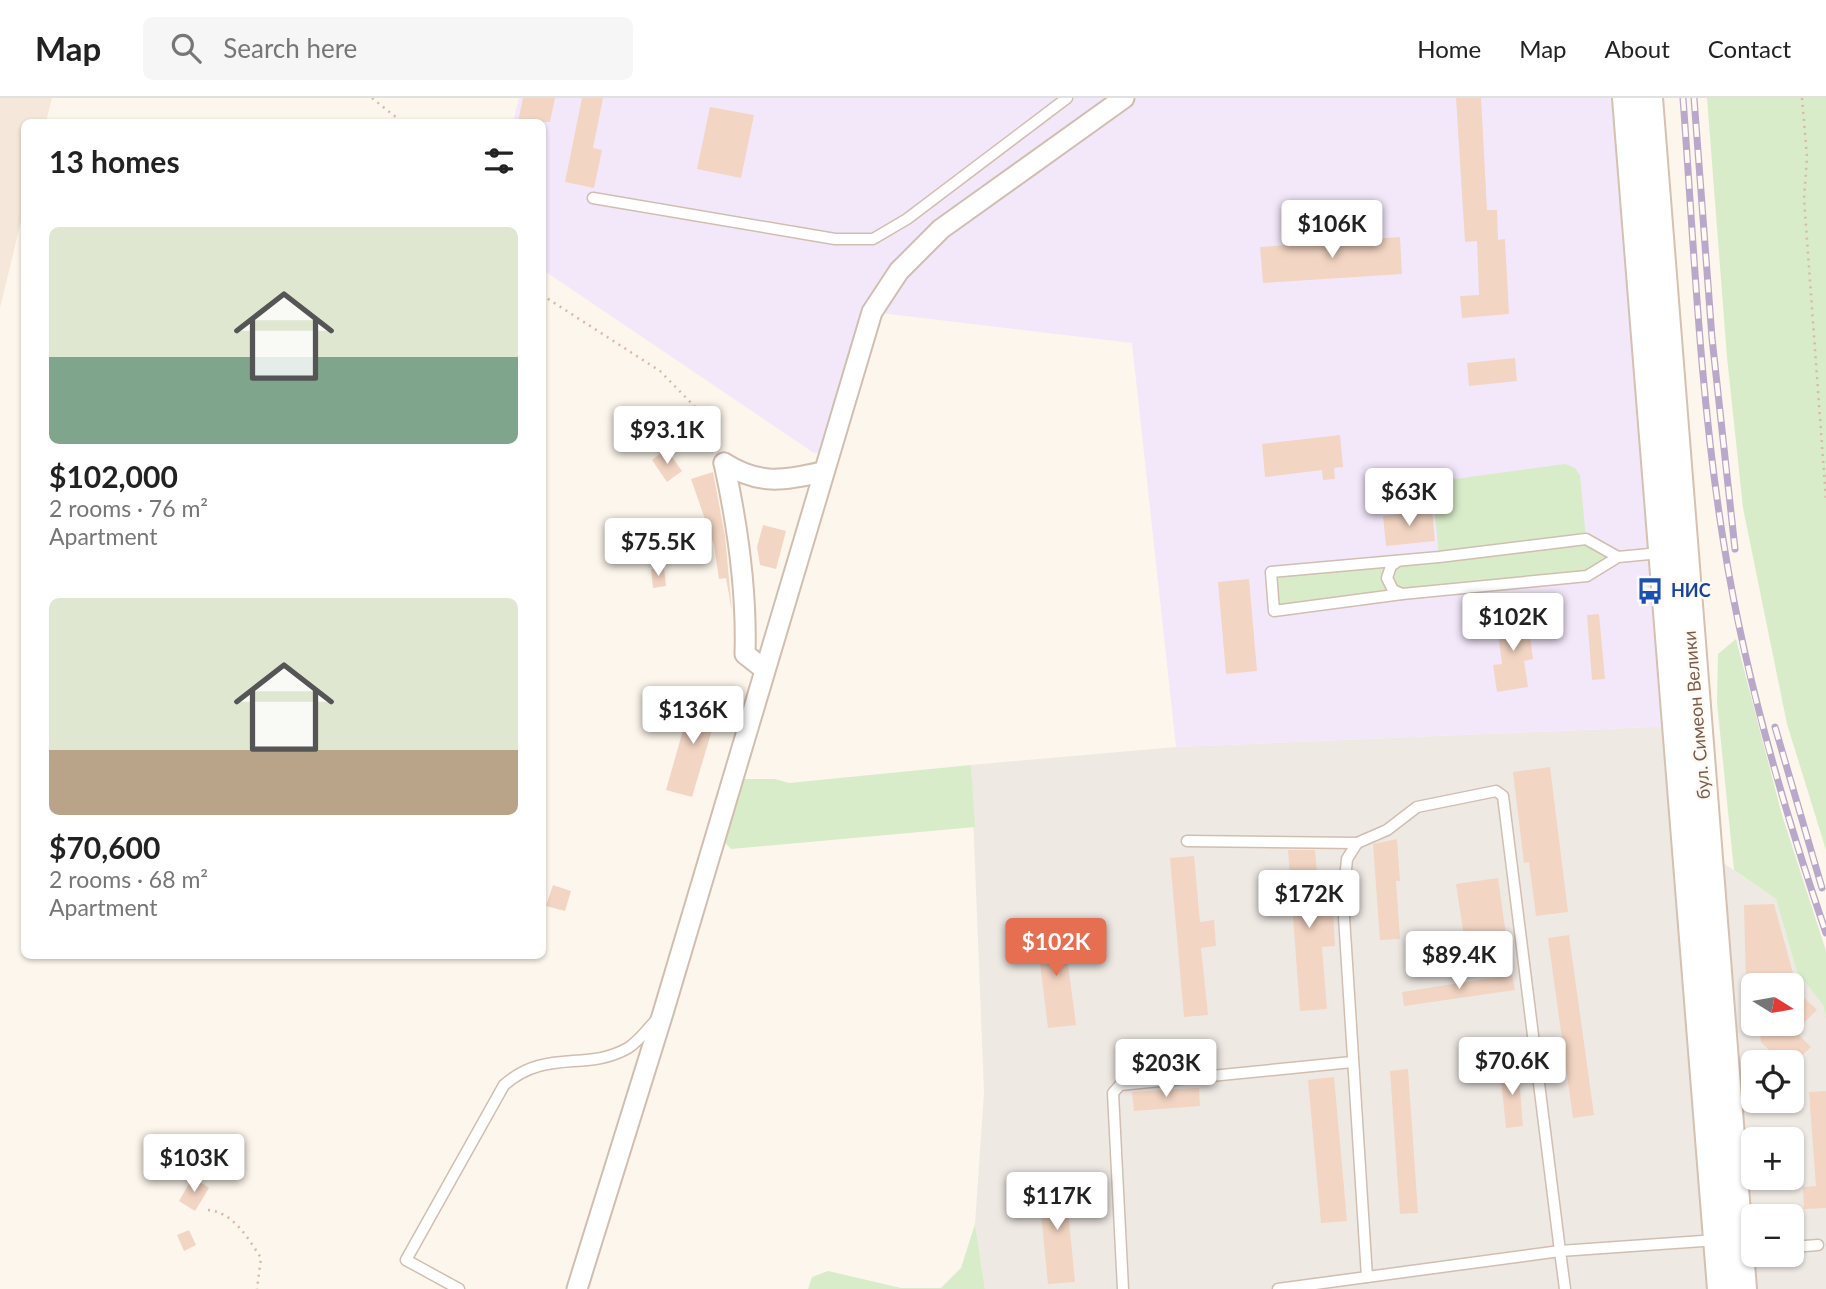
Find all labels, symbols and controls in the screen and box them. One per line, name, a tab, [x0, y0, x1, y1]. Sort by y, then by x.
search box	[143, 17, 633, 80]
text: Map	[35, 28, 101, 68]
icon: search	[167, 29, 205, 67]
text: Search here	[223, 32, 357, 64]
text: Home	[1417, 34, 1481, 63]
text: Map	[1519, 34, 1567, 63]
text: About	[1605, 34, 1670, 63]
text: Contact	[1708, 34, 1791, 63]
icon: filters	[480, 142, 518, 180]
text: 13 homes	[49, 143, 180, 179]
pin: $106K	[1283, 200, 1381, 260]
text: $106K	[1297, 209, 1367, 237]
icon: home	[221, 273, 347, 399]
pin: $93.1K	[610, 406, 724, 466]
text: $93.1K	[630, 415, 704, 443]
text: $102,000	[49, 458, 178, 494]
pin: $63K	[1368, 468, 1450, 528]
text: $63K	[1381, 477, 1437, 505]
text: 2 rooms · 76 m²	[49, 494, 208, 522]
pin: $75.5K	[601, 518, 715, 578]
text: Apartment	[49, 522, 157, 550]
text: $75.5K	[621, 527, 695, 555]
bus stop icon: НИС	[1635, 576, 1665, 606]
place label: НИС	[1671, 579, 1711, 601]
pin: $102K	[1464, 594, 1562, 653]
text: $102K	[1478, 602, 1548, 630]
street label: бул. Симеон Велики	[1678, 630, 1714, 800]
icon: home	[221, 644, 347, 770]
pin: $136K	[644, 686, 742, 746]
text: $136K	[658, 695, 728, 723]
text: $70,600	[49, 829, 160, 865]
text: 2 rooms · 68 m²	[49, 865, 208, 893]
pin: $172K	[1260, 870, 1358, 930]
text: $172K	[1274, 879, 1344, 907]
text: Apartment	[49, 893, 157, 921]
pin: $102K	[1007, 918, 1105, 978]
text: $102K	[1021, 927, 1091, 955]
pin: $89.4K	[1402, 932, 1516, 991]
text: $89.4K	[1422, 940, 1496, 968]
north arrow	[1741, 973, 1804, 1036]
map controls	[1741, 973, 1804, 1267]
pin: $70.6K	[1455, 1038, 1569, 1097]
pin: $203K	[1117, 1040, 1215, 1099]
text: $70.6K	[1475, 1046, 1549, 1074]
text: $203K	[1131, 1048, 1201, 1076]
button: locate	[1741, 1050, 1804, 1113]
button: +	[1741, 1127, 1804, 1190]
pin: $103K	[145, 1134, 243, 1194]
text: $103K	[159, 1143, 229, 1171]
pin: $117K	[1008, 1172, 1106, 1232]
text: $117K	[1022, 1181, 1092, 1209]
button: −	[1741, 1204, 1804, 1267]

